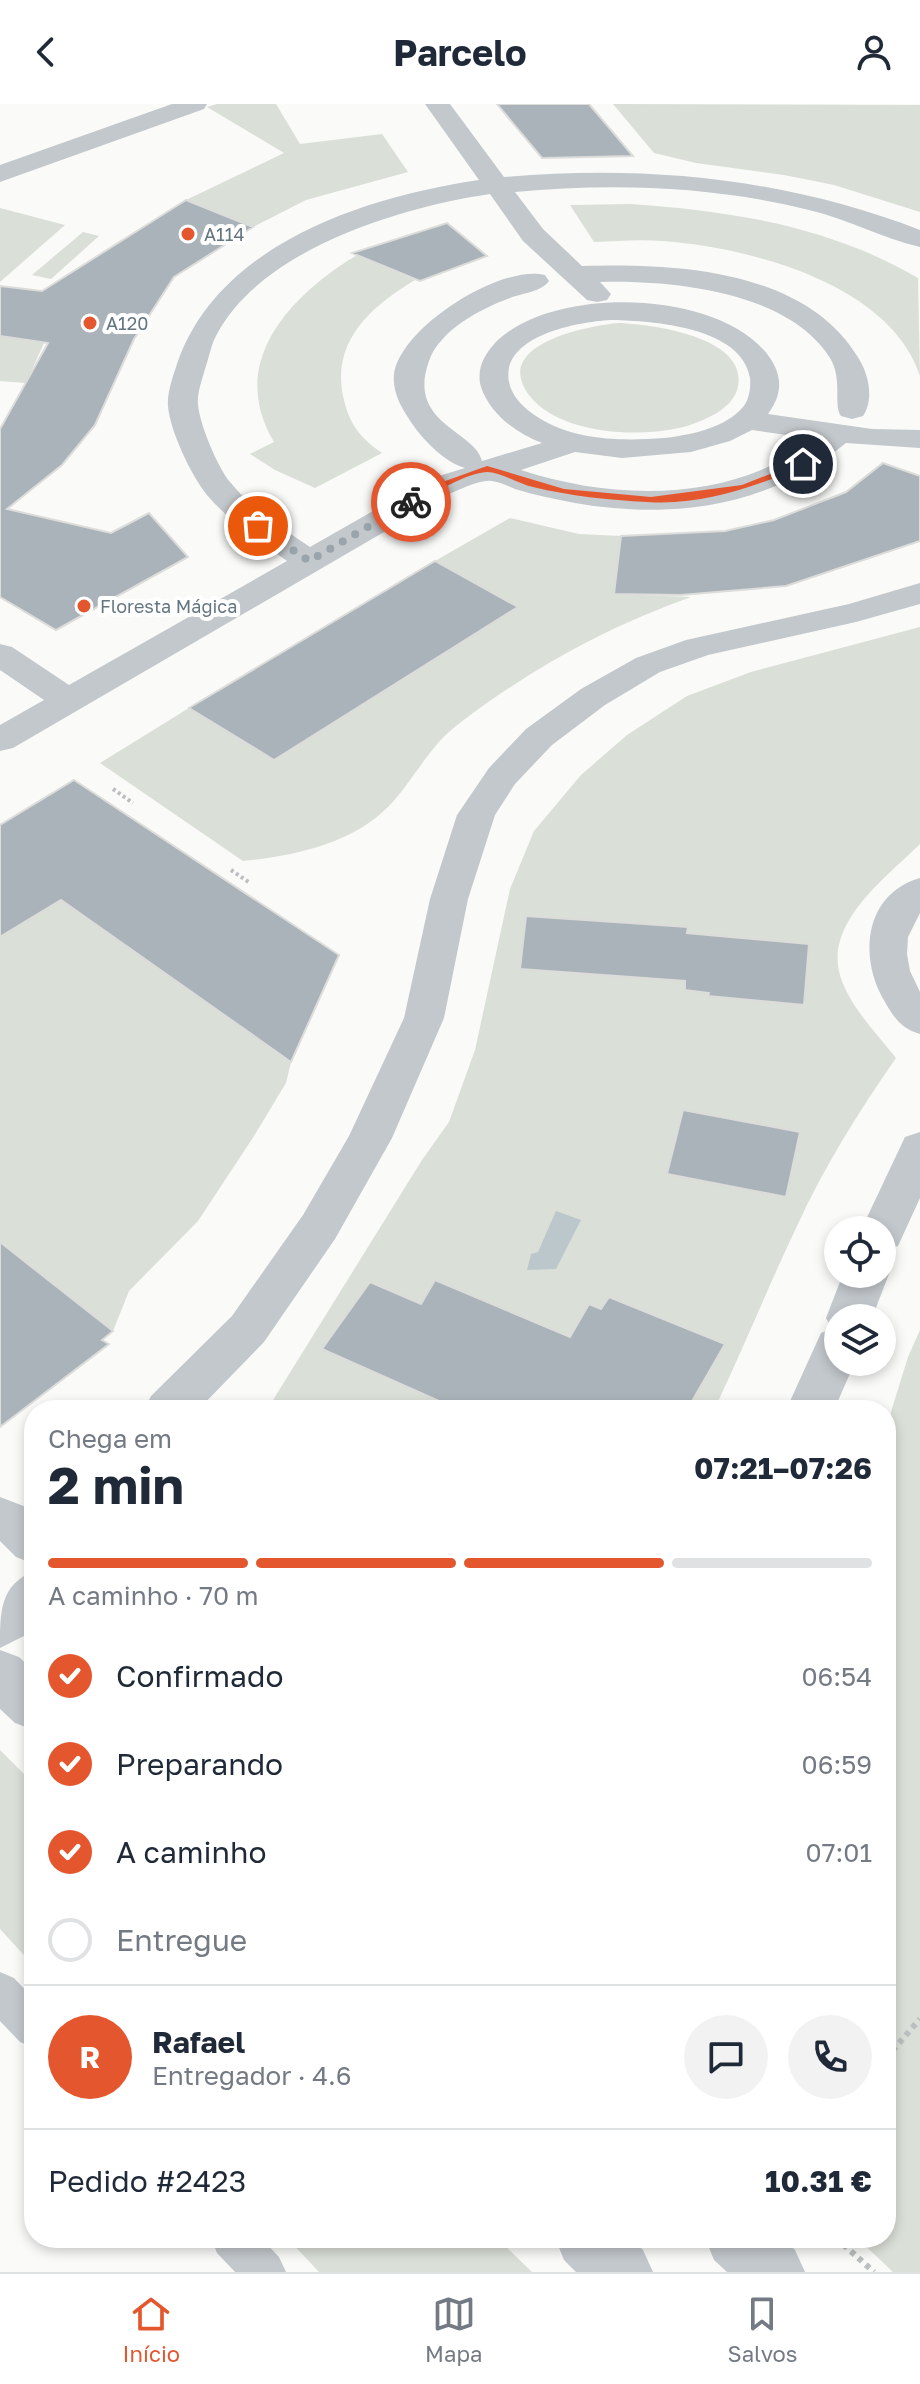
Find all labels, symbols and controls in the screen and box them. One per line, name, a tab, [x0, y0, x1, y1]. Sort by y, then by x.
icon: back	[24, 30, 68, 74]
icon: person	[852, 30, 896, 74]
text: Parcelo	[393, 31, 527, 74]
place label: A114	[204, 223, 245, 245]
marker: A114	[179, 225, 197, 243]
place label: A120	[106, 312, 148, 334]
marker: A120	[81, 314, 99, 332]
pin	[769, 430, 837, 498]
icon: home	[781, 442, 825, 486]
courier	[371, 462, 451, 542]
icon: bike	[389, 480, 433, 524]
pin	[224, 492, 292, 560]
icon: bag	[236, 504, 280, 548]
place label: Floresta Mágica	[100, 595, 237, 617]
marker: Floresta Mágica	[75, 597, 93, 615]
map controls	[824, 1216, 896, 1376]
button: locate	[824, 1216, 896, 1288]
button: layers	[824, 1304, 896, 1376]
text: Chega em	[48, 1423, 172, 1454]
text: 07:21–07:26	[694, 1450, 872, 1486]
text: 2 min	[48, 1453, 184, 1515]
text: A caminho · 70 m	[48, 1580, 259, 1611]
icon: check	[48, 1654, 92, 1698]
text: Confirmado	[116, 1658, 284, 1694]
text: 06:54	[801, 1661, 872, 1692]
icon: check	[48, 1742, 92, 1786]
text: Preparando	[116, 1746, 283, 1782]
text: 06:59	[802, 1749, 872, 1780]
icon: check	[48, 1830, 92, 1874]
text: A caminho	[116, 1834, 266, 1870]
text: 07:01	[806, 1837, 872, 1868]
text: Entregue	[116, 1922, 247, 1958]
button: chat	[684, 2015, 768, 2099]
button: phone	[788, 2015, 872, 2099]
text: Rafael	[152, 2024, 245, 2060]
text: R	[80, 2039, 100, 2075]
text: Entregador · 4.6	[152, 2060, 352, 2091]
text: Pedido #2423	[48, 2163, 246, 2199]
text: 10.31 €	[765, 2163, 872, 2199]
tab: Início	[123, 2292, 180, 2367]
tab: Mapa	[425, 2292, 482, 2367]
tab: Salvos	[728, 2292, 797, 2367]

